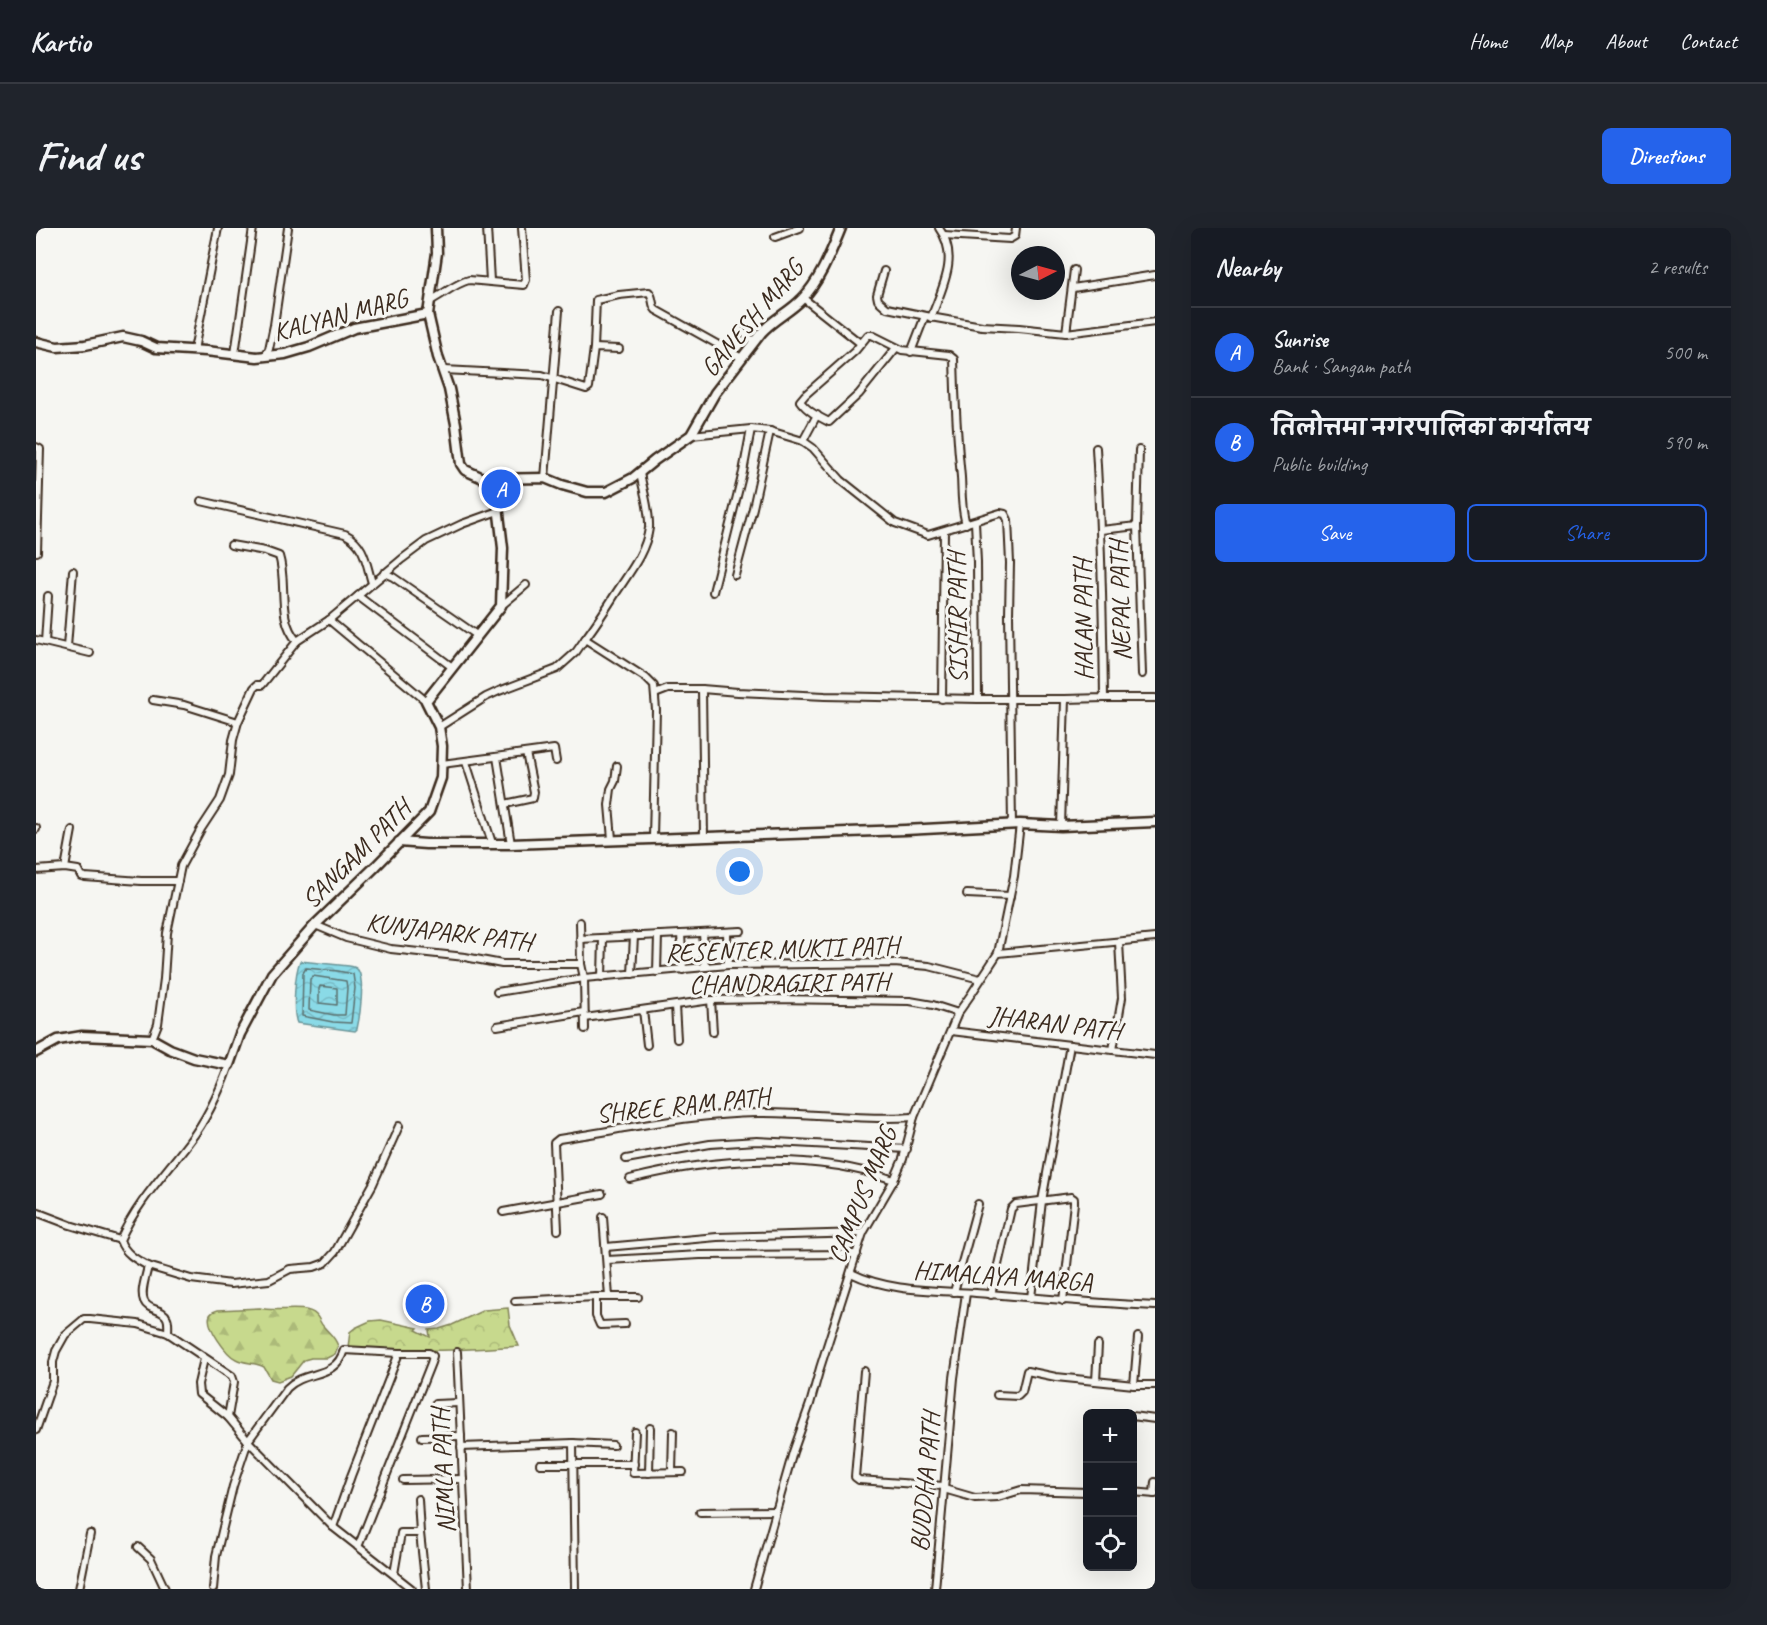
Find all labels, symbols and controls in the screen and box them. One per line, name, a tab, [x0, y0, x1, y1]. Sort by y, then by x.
text: Kartio	[30, 24, 91, 59]
text: Home	[1469, 28, 1507, 54]
text: Map	[1540, 28, 1572, 54]
text: About	[1605, 28, 1647, 54]
text: Contact	[1680, 28, 1737, 54]
button: Directions	[1602, 128, 1731, 184]
text: Find us	[36, 130, 141, 183]
north arrow	[1011, 246, 1065, 300]
street label: GANESH MARG	[693, 250, 813, 383]
text: Nearby	[1215, 251, 1280, 284]
text: 2 results	[1648, 255, 1707, 280]
street label: KALYAN MARG	[269, 280, 414, 349]
text: Sunrise	[1272, 326, 1328, 354]
text: A	[1229, 340, 1240, 365]
text: 500 m	[1664, 340, 1707, 365]
text: Bank · Sangam path	[1272, 354, 1411, 379]
text: तिलोत्तमा नगरपालिका कार्यालय	[1272, 414, 1590, 442]
text: B	[1229, 430, 1240, 455]
text: 590 m	[1664, 430, 1707, 455]
text: Public building	[1272, 452, 1367, 477]
pin: A	[482, 466, 520, 512]
button: Save	[1215, 504, 1455, 562]
button: Share	[1467, 504, 1707, 562]
street label: NEPAL PATH	[1101, 536, 1139, 662]
street label: SISHIR PATH	[939, 548, 975, 684]
street label: HALAN PATH	[1065, 555, 1101, 681]
street label: SANGAM PATH	[294, 789, 421, 916]
your location	[725, 857, 754, 886]
street label: KUNJAPARK PATH	[364, 905, 538, 959]
street label: RESENTER MUKTI PATH	[665, 928, 904, 970]
street label: CHANDRAGIRI PATH	[689, 965, 894, 1001]
street label: JHARAN PATH	[985, 998, 1127, 1048]
street label: SHREE RAM PATH	[595, 1079, 776, 1131]
street label: CAMPUS MARG	[820, 1119, 905, 1268]
street label: HIMALAYA MARGA	[912, 1253, 1095, 1299]
pin: B	[406, 1282, 444, 1326]
street label: NIMLA PATH	[423, 1404, 463, 1534]
street label: BUDDHA PATH	[902, 1407, 948, 1553]
map controls	[1083, 1409, 1137, 1571]
button: +	[1083, 1409, 1137, 1463]
button: −	[1083, 1463, 1137, 1517]
button: locate	[1083, 1517, 1137, 1571]

